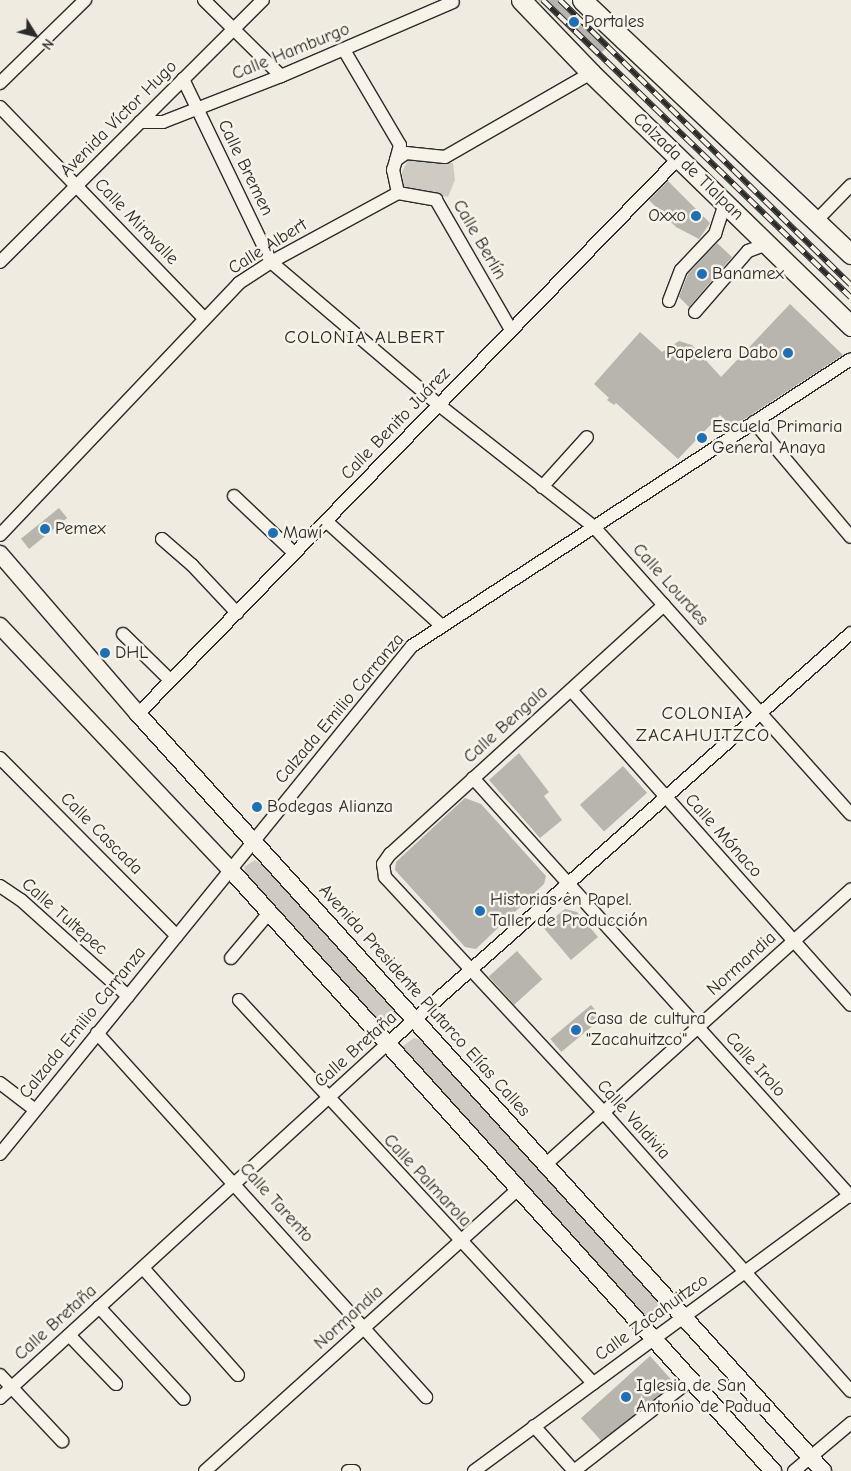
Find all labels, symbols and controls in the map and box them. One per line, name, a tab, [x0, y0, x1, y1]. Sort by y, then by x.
north arrow	[10, 10, 60, 60]
place label: Portales	[584, 11, 644, 33]
marker: Portales	[568, 16, 580, 28]
street label: Calle Hamburgo	[229, 19, 353, 85]
text: N	[38, 35, 57, 53]
street label: Avenida Víctor Hugo	[56, 56, 182, 182]
street label: Calzada de Tlalpan	[628, 109, 748, 225]
street label: Calle Bremen	[212, 116, 278, 220]
street label: Calle Miravalle	[89, 174, 183, 270]
street label: Calle Berlín	[448, 196, 510, 284]
place label: Oxxo	[648, 205, 686, 227]
marker: Oxxo	[690, 210, 702, 222]
street label: Calle Albert	[225, 214, 311, 280]
place label: Banamex	[712, 263, 784, 285]
marker: Banamex	[696, 268, 708, 280]
district label: COLONIA ALBERT	[283, 327, 447, 349]
place label: Papelera Dabo	[666, 342, 778, 364]
marker: Papelera Dabo	[782, 347, 794, 359]
street label: Calle Benito Juárez	[337, 363, 455, 485]
place label: Escuela Primaria General Anaya	[712, 417, 842, 459]
marker: Escuela Primaria General Anaya	[696, 432, 708, 444]
place label: Pemex	[55, 518, 106, 540]
place label: Mawí	[283, 522, 322, 544]
marker: Pemex	[39, 523, 51, 535]
marker: Mawí	[267, 527, 279, 539]
street label: Calle Lourdes	[627, 539, 713, 631]
street label: Calzada Emilio Carranza	[271, 630, 409, 788]
place label: DHL	[115, 642, 148, 664]
marker: DHL	[99, 647, 111, 659]
street label: Calle Bengala	[460, 682, 552, 768]
district label: COLONIA ZACAHUITZCO	[634, 703, 772, 747]
street label: Calle Cascada	[55, 788, 147, 880]
street label: Calle Mónaco	[680, 790, 766, 882]
place label: Bodegas Alianza	[267, 796, 393, 818]
marker: Bodegas Alianza	[251, 801, 263, 813]
street label: Calle Tultepec	[17, 874, 111, 960]
street label: Avenida Presidente Plutarco Elías Calles	[314, 880, 534, 1122]
place label: Historias en Papel. Taller de Producción	[490, 890, 648, 932]
marker: Historias en Papel. Taller de Producción	[474, 905, 486, 917]
street label: Normandia	[703, 927, 781, 1001]
street label: Calzada Emilio Carranza	[15, 943, 151, 1103]
street label: Calle Bretaña	[310, 1007, 402, 1093]
place label: Casa de cultura "Zacahuitzco"	[586, 1009, 706, 1052]
marker: Casa de cultura "Zacahuitzco"	[570, 1024, 582, 1036]
street label: Calle Irolo	[720, 1028, 790, 1102]
street label: Calle Valdivia	[592, 1076, 674, 1164]
street label: Calle Palmarola	[378, 1130, 476, 1232]
street label: Calle Tarento	[234, 1159, 318, 1247]
street label: Calle Zacahuitzco	[591, 1270, 713, 1366]
street label: Calle Bretaña	[10, 1280, 102, 1366]
street label: Normandia	[310, 1281, 388, 1355]
place label: Iglesia de San Antonio de Padua	[636, 1376, 771, 1418]
marker: Iglesia de San Antonio de Padua	[620, 1391, 632, 1403]

